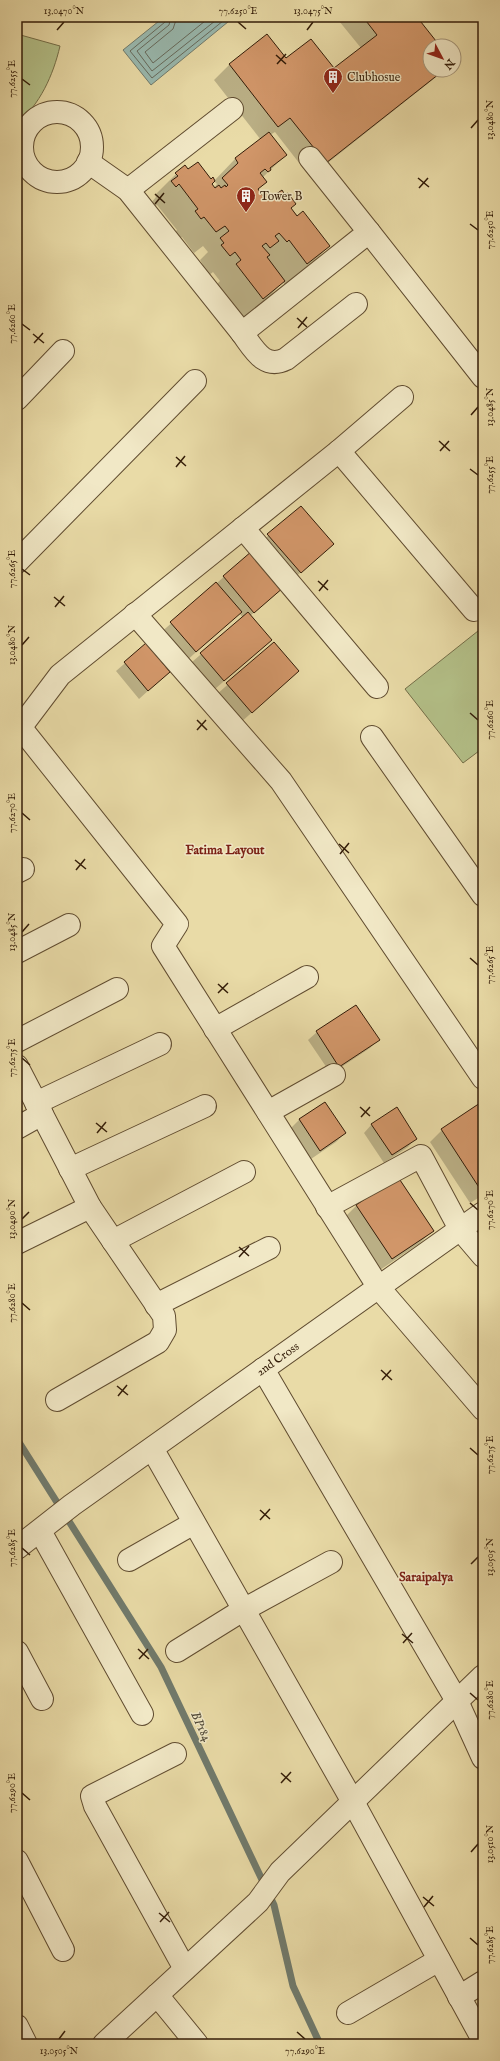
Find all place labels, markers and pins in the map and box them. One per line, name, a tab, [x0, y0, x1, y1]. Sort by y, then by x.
building icon: Clubhosue	[322, 66, 344, 94]
place label: Clubhosue	[347, 70, 401, 85]
building icon: Tower B	[235, 185, 257, 213]
place label: Tower B	[260, 189, 302, 204]

